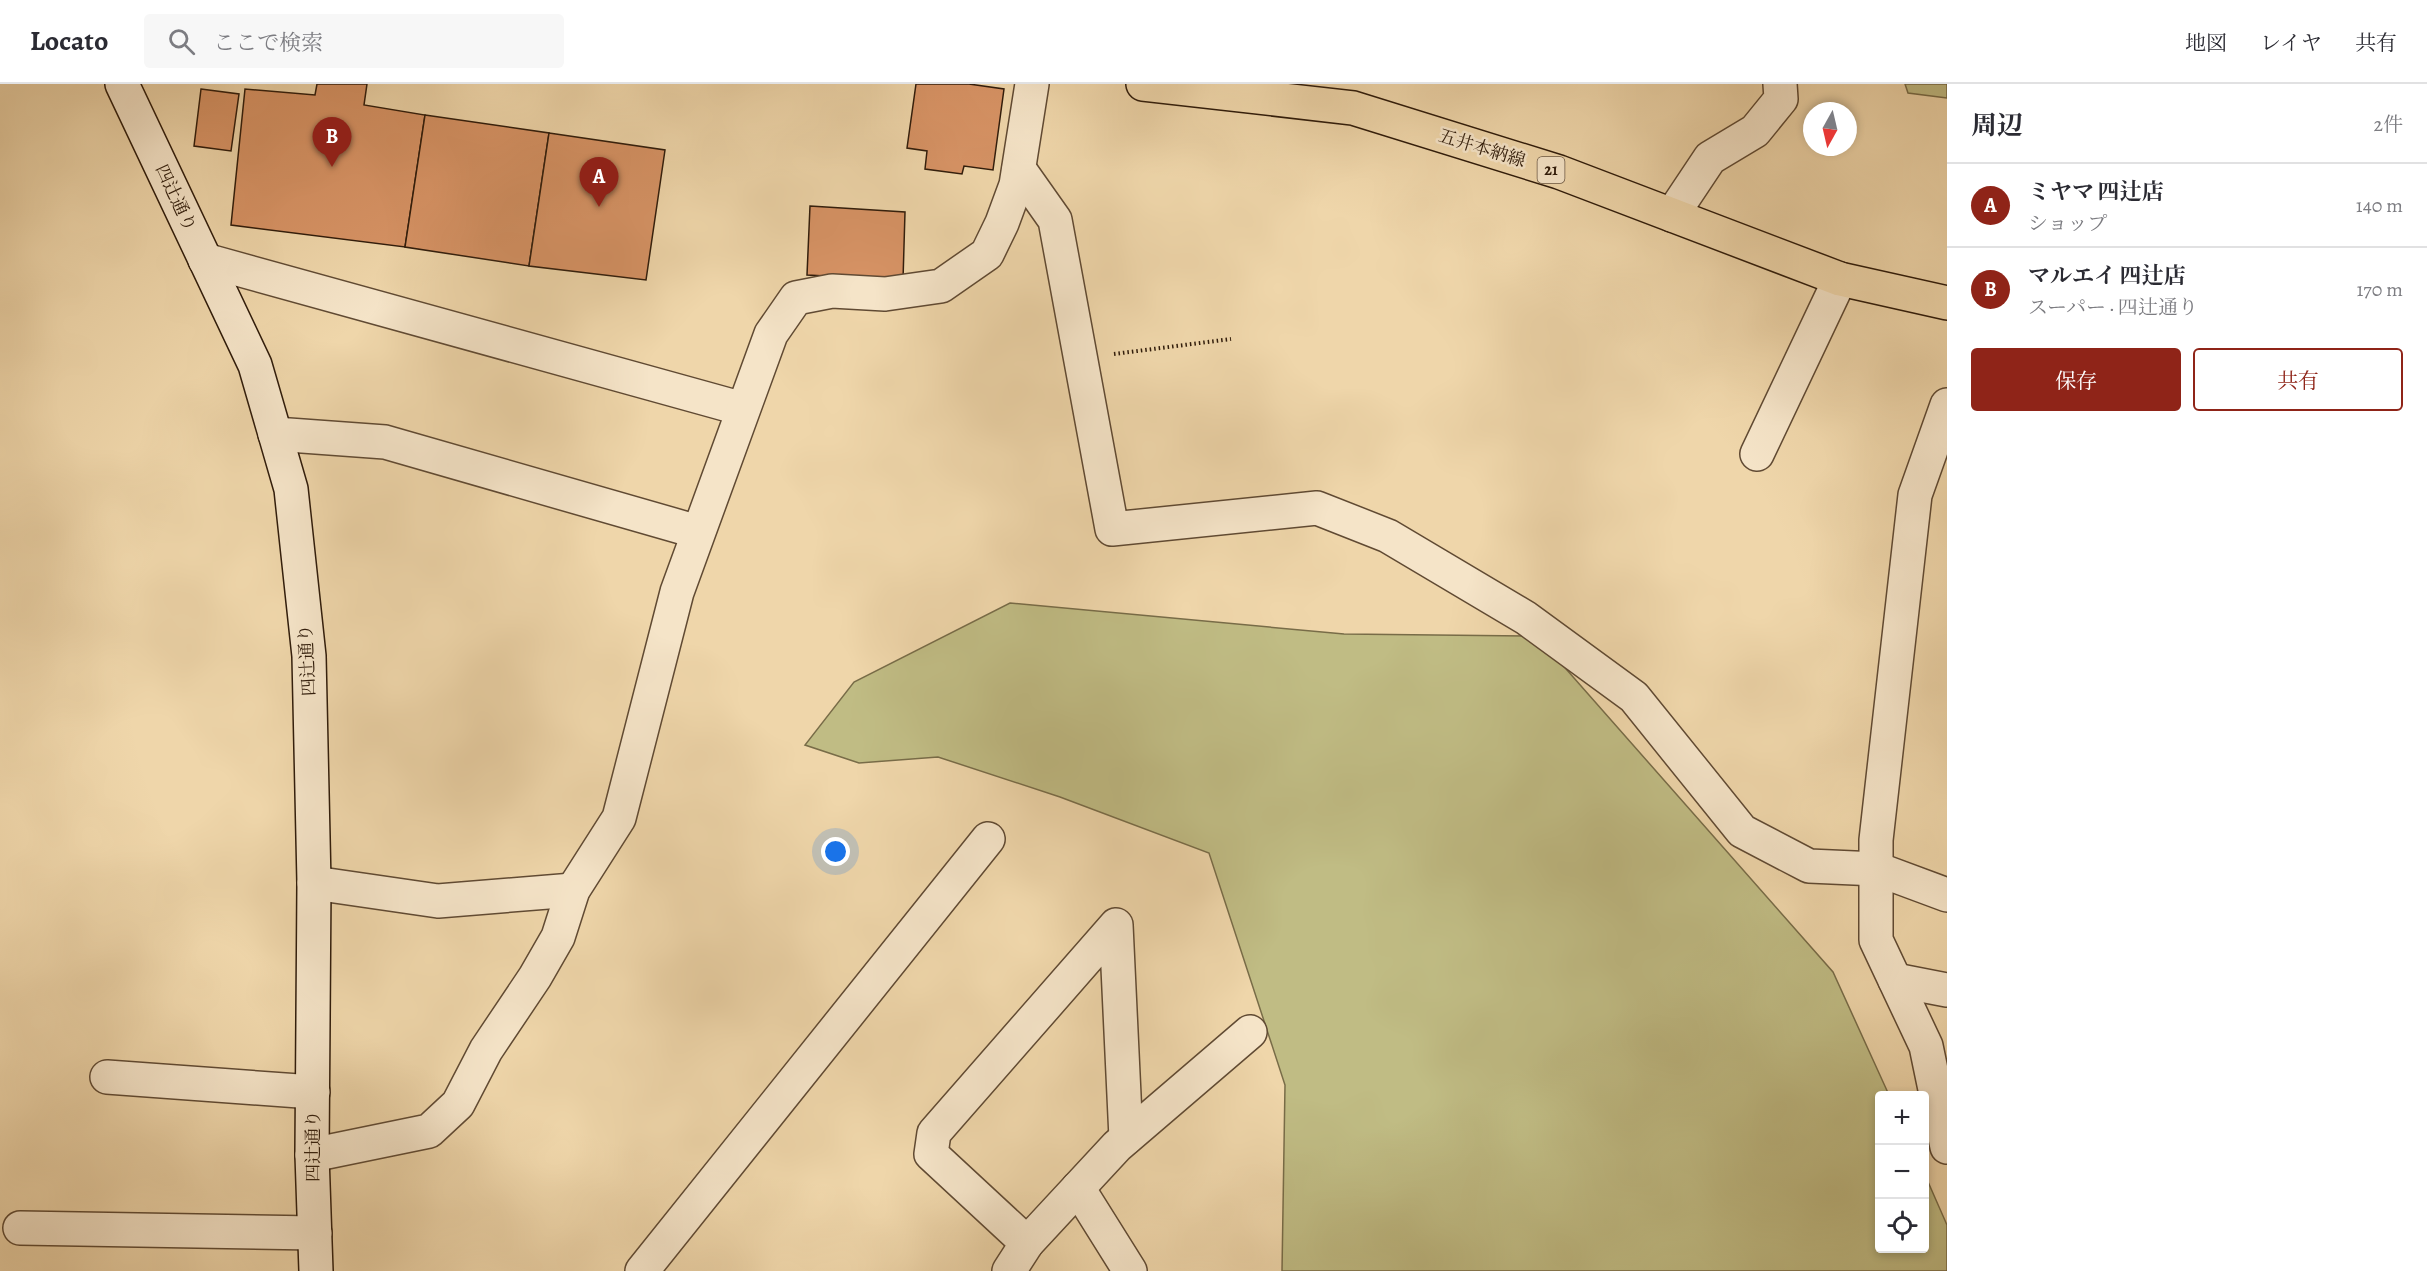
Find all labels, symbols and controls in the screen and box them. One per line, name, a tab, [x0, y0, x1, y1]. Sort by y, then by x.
search box	[144, 14, 564, 68]
text: Locato	[30, 22, 108, 60]
icon: search	[165, 25, 198, 58]
text: ここで検索	[213, 28, 323, 58]
text: 地図	[2185, 29, 2227, 57]
text: レイヤ	[2260, 29, 2322, 57]
text: 共有	[2355, 29, 2397, 57]
north arrow	[1803, 102, 1857, 156]
text: 周辺	[1971, 108, 2023, 143]
text: 2件	[2374, 111, 2403, 138]
pin: B	[312, 118, 352, 167]
street label: 五井本納線	[1435, 123, 1529, 173]
road number: 21	[1538, 157, 1564, 183]
pin: A	[580, 158, 618, 207]
street label: 四辻通り	[150, 160, 202, 236]
text: ミヤマ 四辻店	[2028, 177, 2164, 207]
text: A	[1984, 192, 1997, 219]
text: 140 m	[2356, 192, 2403, 219]
text: ショップ	[2028, 210, 2108, 237]
text: マルエイ 四辻店	[2028, 261, 2186, 291]
text: B	[1984, 276, 1997, 303]
text: 170 m	[2357, 276, 2403, 303]
text: スーパー · 四辻通り	[2028, 294, 2198, 321]
button: 保存	[1971, 348, 2181, 411]
button: 共有	[2193, 348, 2403, 411]
street label: 四辻通り	[293, 623, 321, 697]
your location	[821, 837, 850, 866]
map controls	[1875, 1091, 1929, 1253]
button: +	[1875, 1091, 1929, 1145]
street label: 四辻通り	[301, 1110, 325, 1182]
button: −	[1875, 1145, 1929, 1199]
button: locate	[1875, 1199, 1929, 1253]

